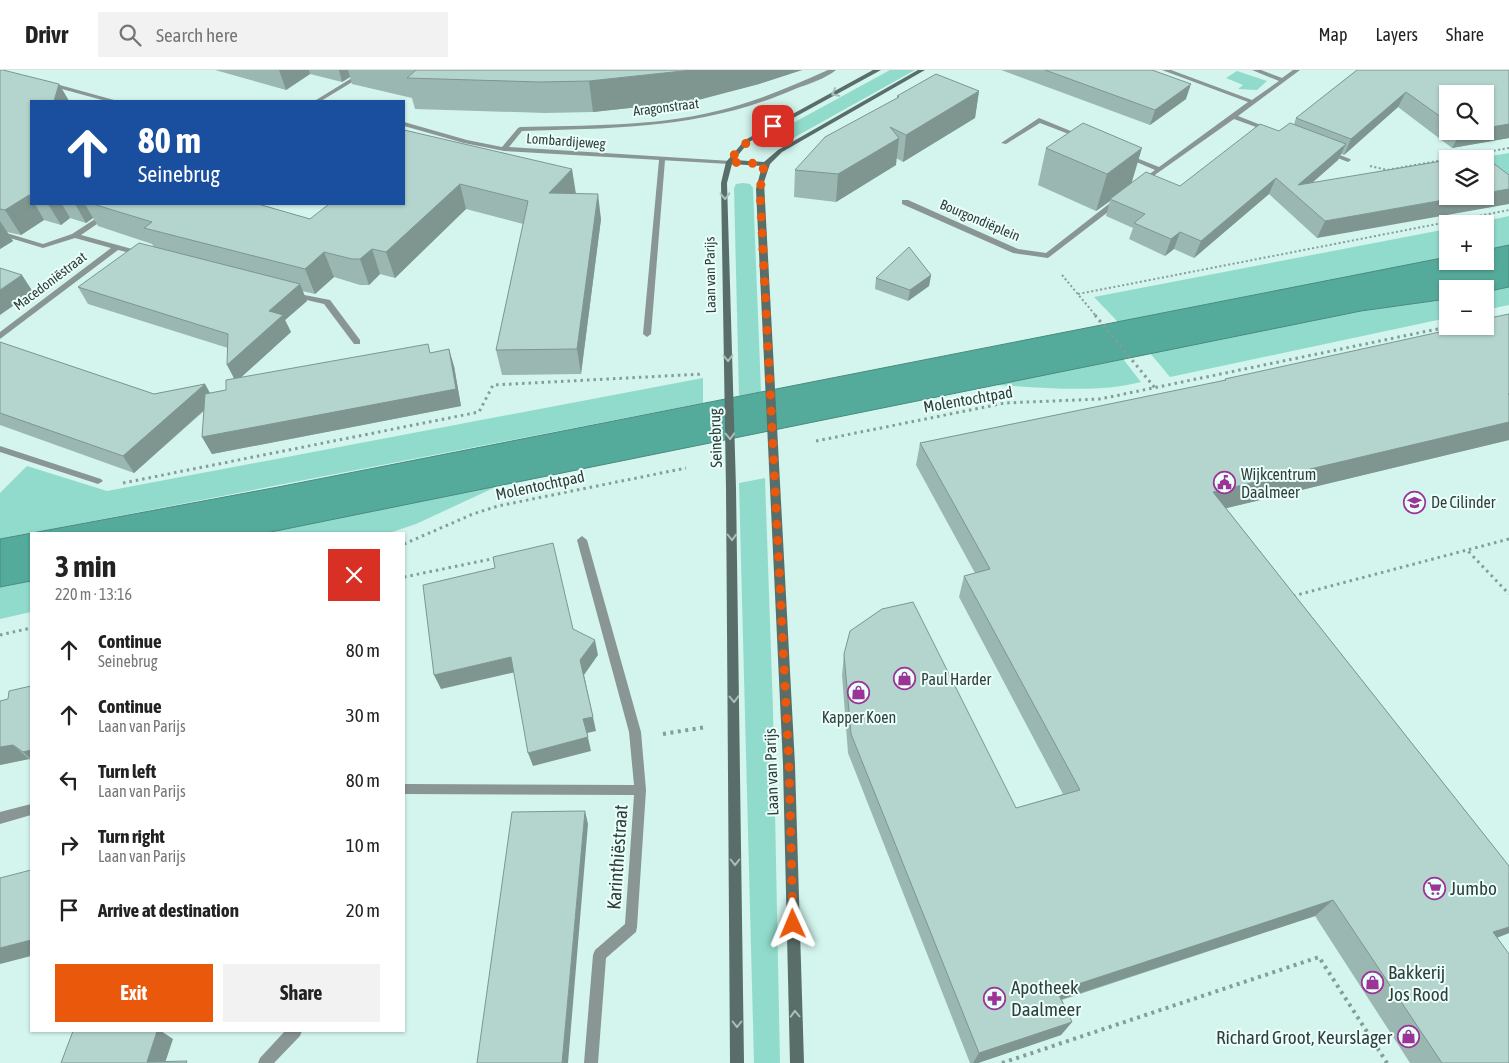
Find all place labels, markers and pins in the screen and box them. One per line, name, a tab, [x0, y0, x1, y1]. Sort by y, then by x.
pin	[752, 105, 794, 147]
place label: Wijkcentrum Daalmeer	[1241, 465, 1316, 501]
public building icon: Wijkcentrum Daalmeer	[1213, 471, 1237, 495]
school or university icon: De Cilinder	[1403, 490, 1427, 514]
place label: De Cilinder	[1431, 493, 1496, 511]
shop icon: Paul Harder	[893, 667, 917, 691]
place label: Paul Harder	[921, 670, 991, 688]
shop icon: Kapper Koen	[847, 681, 871, 705]
place label: Kapper Koen	[822, 708, 896, 727]
supermarket icon: Jumbo	[1422, 876, 1446, 900]
place label: Jumbo	[1450, 877, 1497, 899]
place label: Bakkerij Jos Rood	[1388, 961, 1449, 1005]
shop icon: Bakkerij Jos Rood	[1360, 971, 1384, 995]
place label: Apotheek Daalmeer	[1011, 976, 1081, 1020]
pharmacy icon: Apotheek Daalmeer	[983, 986, 1007, 1010]
shop icon: Richard Groot, Keurslager	[1396, 1025, 1420, 1049]
place label: Richard Groot, Keurslager	[1216, 1026, 1392, 1048]

